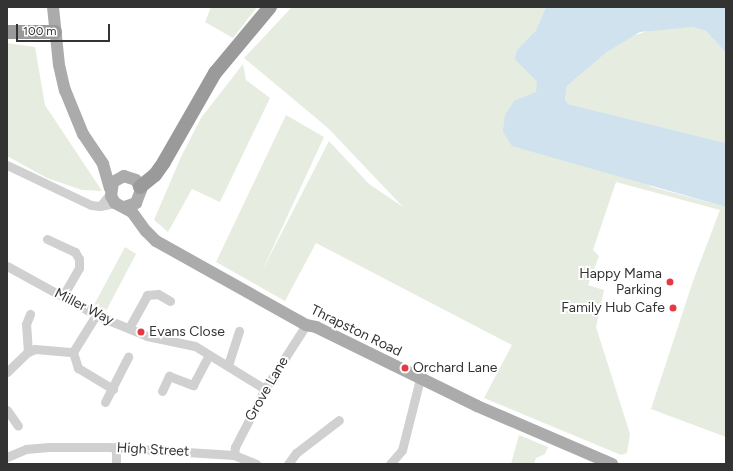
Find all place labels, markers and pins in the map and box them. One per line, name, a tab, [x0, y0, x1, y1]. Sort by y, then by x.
place label: Happy Mama Parking	[579, 266, 662, 298]
marker: Happy Mama Parking	[665, 277, 675, 287]
place label: Family Hub Cafe	[561, 300, 665, 316]
marker: Family Hub Cafe	[668, 303, 678, 313]
place label: Evans Close	[149, 324, 225, 340]
marker: Evans Close	[136, 327, 146, 337]
place label: Orchard Lane	[413, 360, 497, 376]
marker: Orchard Lane	[400, 363, 410, 373]

